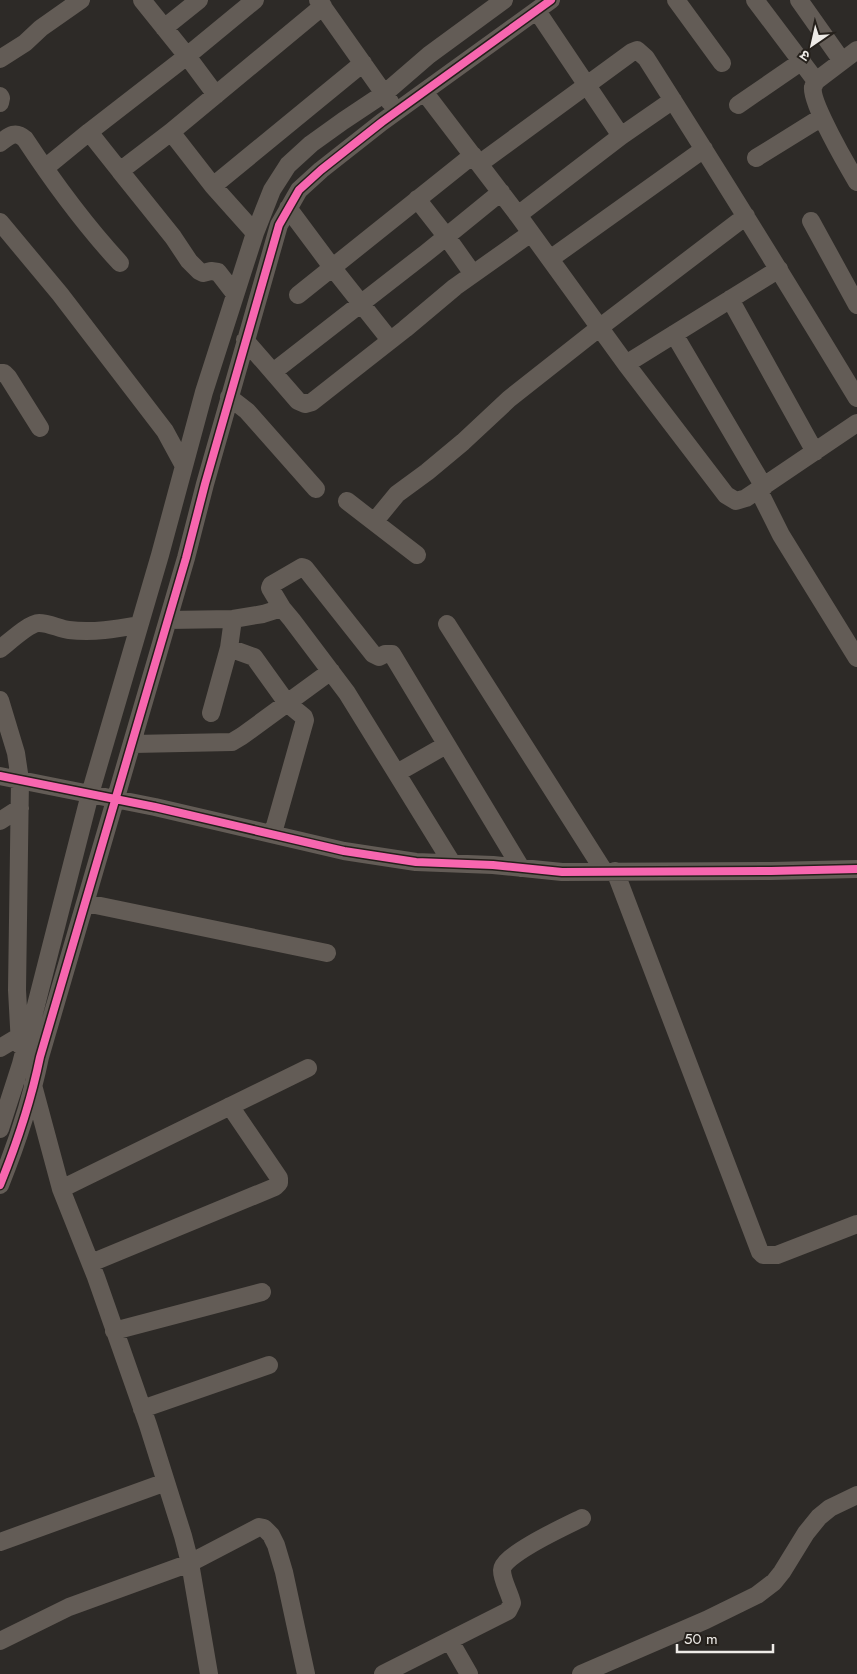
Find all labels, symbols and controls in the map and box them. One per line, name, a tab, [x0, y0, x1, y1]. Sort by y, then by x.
north arrow	[787, 20, 837, 70]
text: उ	[795, 45, 814, 66]
scale bar	[677, 1622, 773, 1654]
text: 50 m	[684, 1628, 718, 1650]

